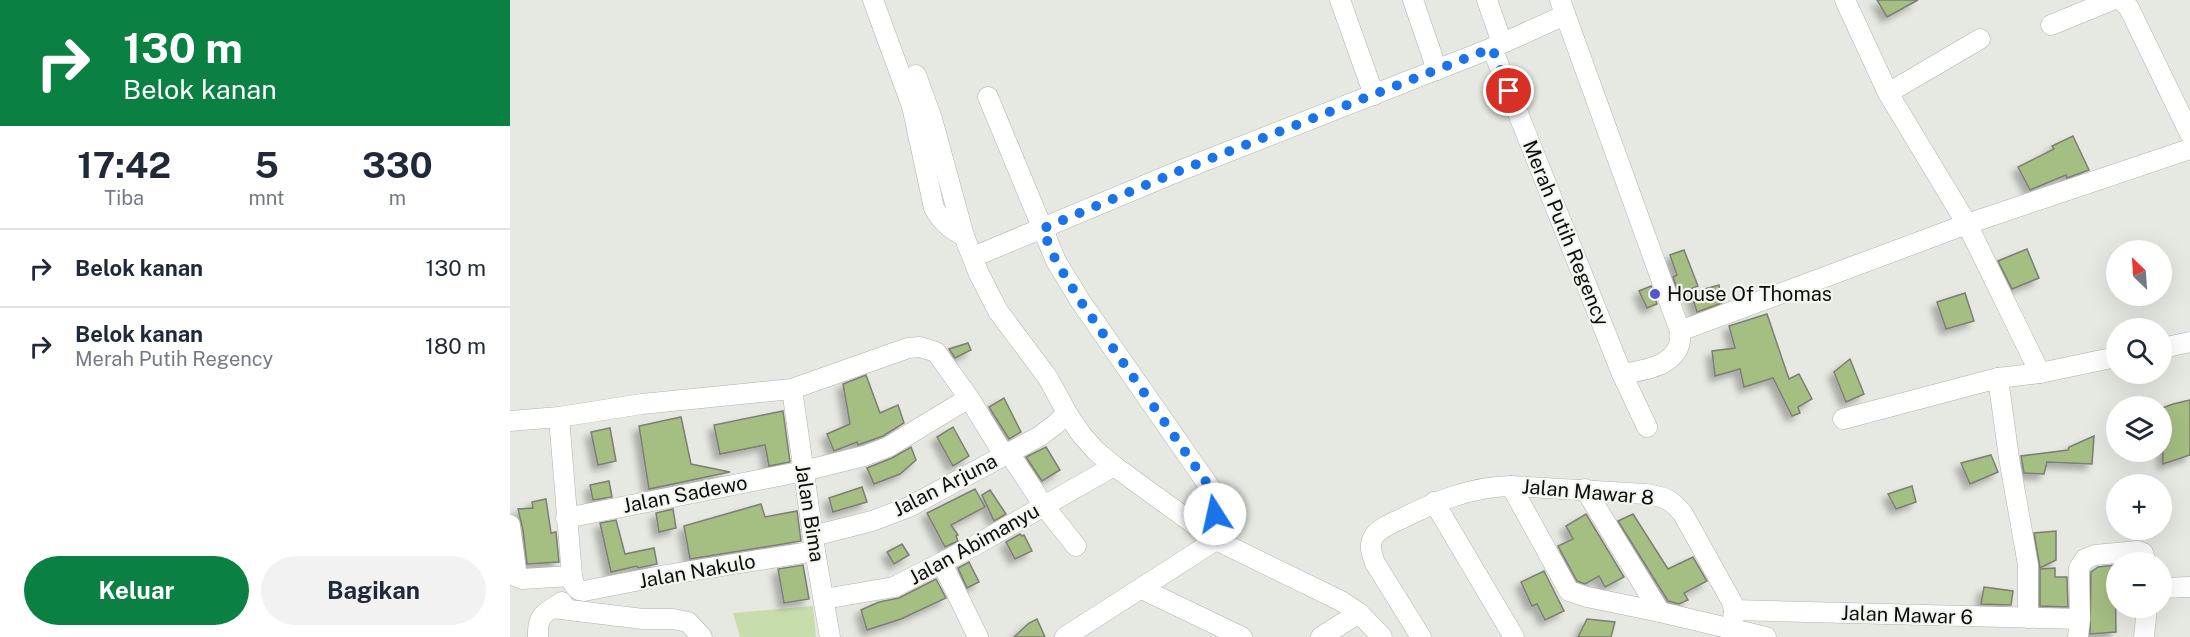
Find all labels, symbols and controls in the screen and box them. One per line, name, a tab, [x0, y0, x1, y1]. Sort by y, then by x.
text: 130 m	[123, 23, 243, 72]
icon: right	[24, 24, 102, 102]
pin	[1483, 65, 1534, 116]
text: Belok kanan	[123, 73, 277, 105]
icon: arrive	[1492, 74, 1525, 107]
street label: Merah Putih Regency	[1518, 137, 1614, 330]
text: 17:42	[77, 144, 171, 186]
text: 5	[254, 144, 279, 186]
text: 330	[362, 144, 433, 186]
text: Tiba	[104, 186, 144, 210]
text: mnt	[248, 186, 285, 210]
text: m	[389, 186, 406, 210]
north arrow	[2106, 240, 2172, 306]
map controls	[2106, 240, 2172, 618]
icon: right	[24, 252, 57, 285]
text: Belok kanan	[75, 255, 203, 281]
text: 130 m	[425, 255, 486, 281]
place label: House Of Thomas	[1667, 282, 1832, 306]
marker: House Of Thomas	[1648, 287, 1662, 301]
button: search	[2106, 318, 2172, 384]
text: Belok kanan	[75, 321, 203, 347]
icon: right	[24, 330, 57, 363]
text: 180 m	[425, 333, 486, 359]
text: Merah Putih Regency	[75, 347, 273, 371]
button: layers	[2106, 396, 2172, 462]
street label: Jalan Arjuna	[889, 448, 1001, 522]
street label: Jalan Bima	[790, 462, 830, 564]
street label: Jalan Sadewo	[621, 470, 749, 518]
street label: Jalan Mawar 8	[1521, 474, 1655, 510]
button: +	[2106, 474, 2172, 540]
position arrow	[1183, 482, 1247, 546]
street label: Jalan Abimanyu	[905, 498, 1043, 590]
street label: Jalan Nakulo	[637, 549, 757, 593]
button: −	[2106, 552, 2172, 618]
button: Keluar	[24, 556, 249, 625]
button: Bagikan	[261, 556, 486, 625]
street label: Jalan Mawar 6	[1841, 601, 1973, 629]

